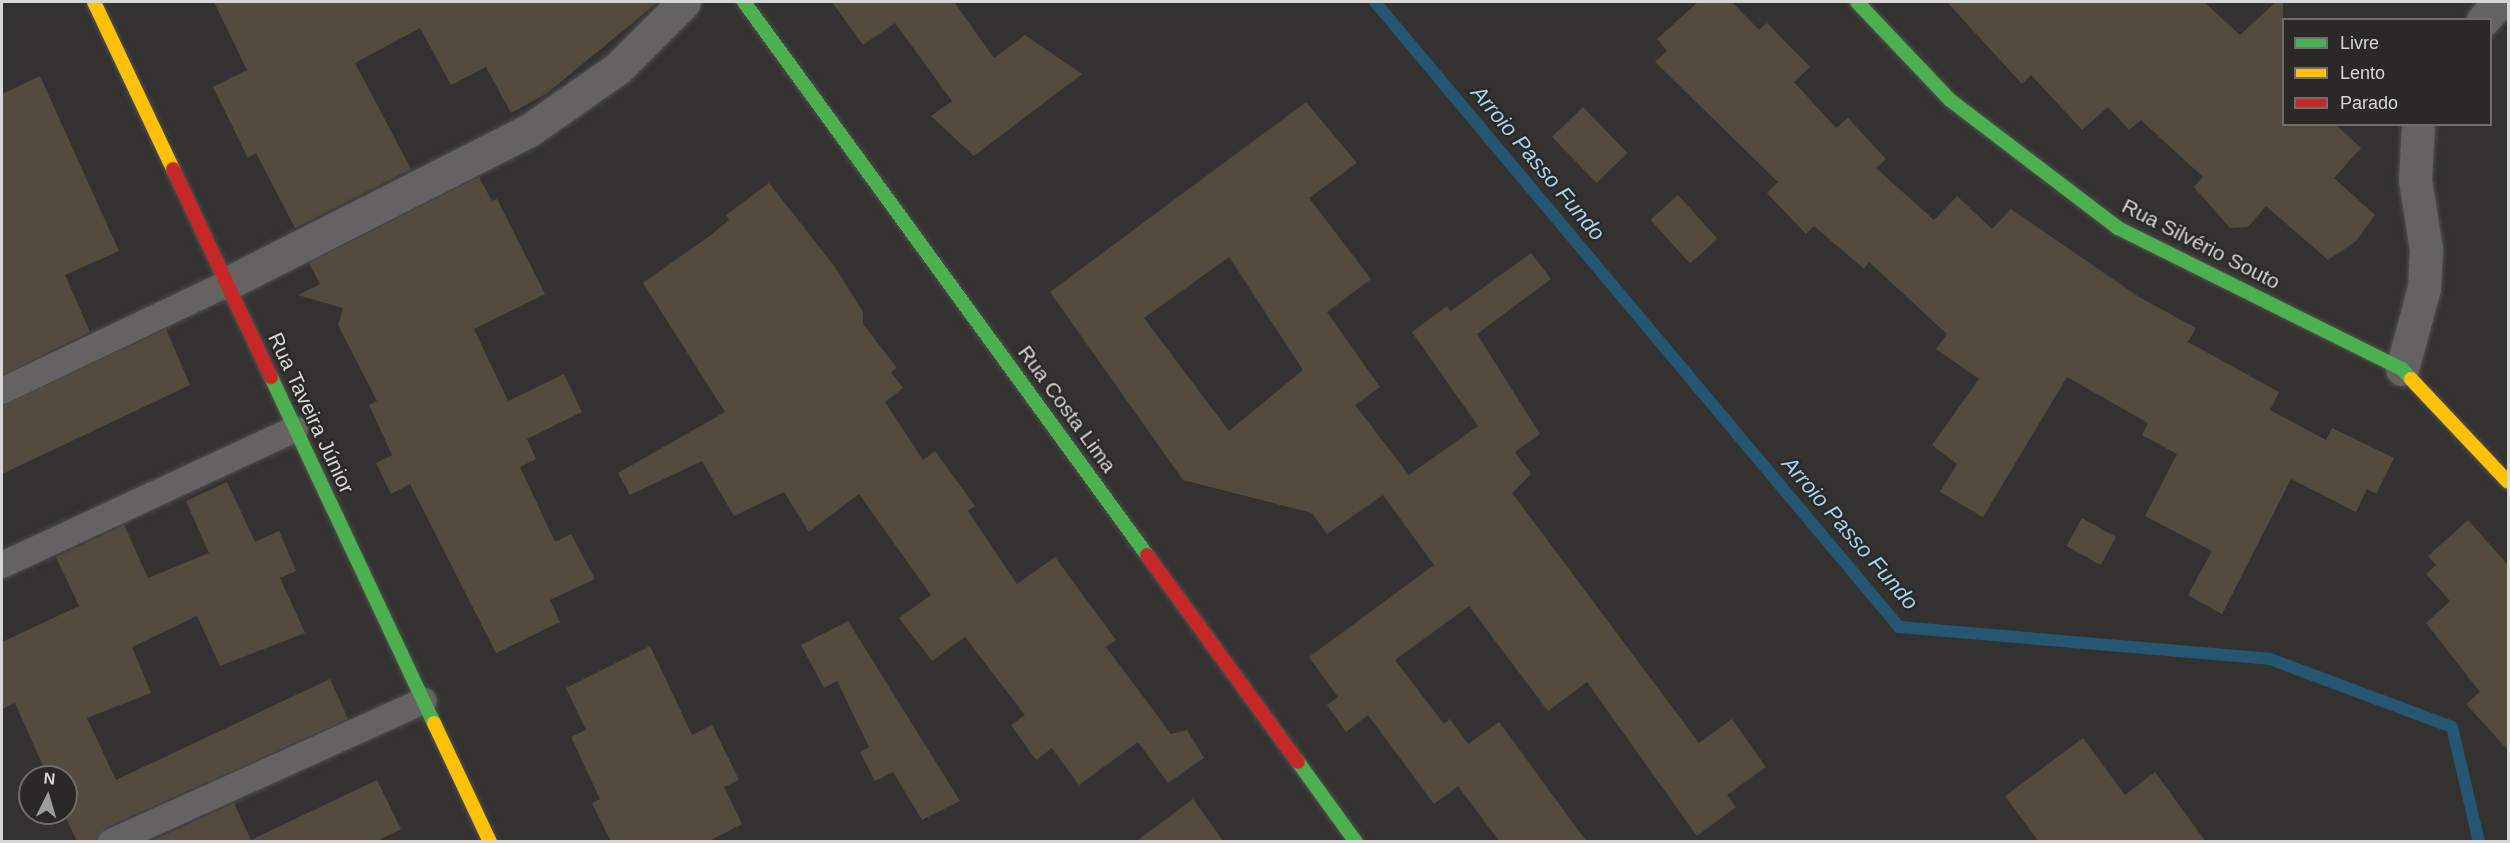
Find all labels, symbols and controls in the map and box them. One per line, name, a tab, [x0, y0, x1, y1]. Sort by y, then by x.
legend	[2282, 18, 2492, 126]
text: Livre	[2340, 33, 2379, 53]
text: Lento	[2340, 63, 2385, 83]
water label: Arroio Passo Fundo	[1465, 80, 1611, 246]
text: Parado	[2340, 93, 2398, 113]
street label: Rua Silvério Souto	[2118, 193, 2284, 295]
street label: Rua Taveira Júnior	[263, 328, 359, 498]
street label: Rua Costa Lima	[1013, 341, 1121, 477]
water label: Arroio Passo Fundo	[1776, 451, 1924, 615]
north arrow	[18, 765, 78, 825]
text: N	[43, 770, 56, 788]

